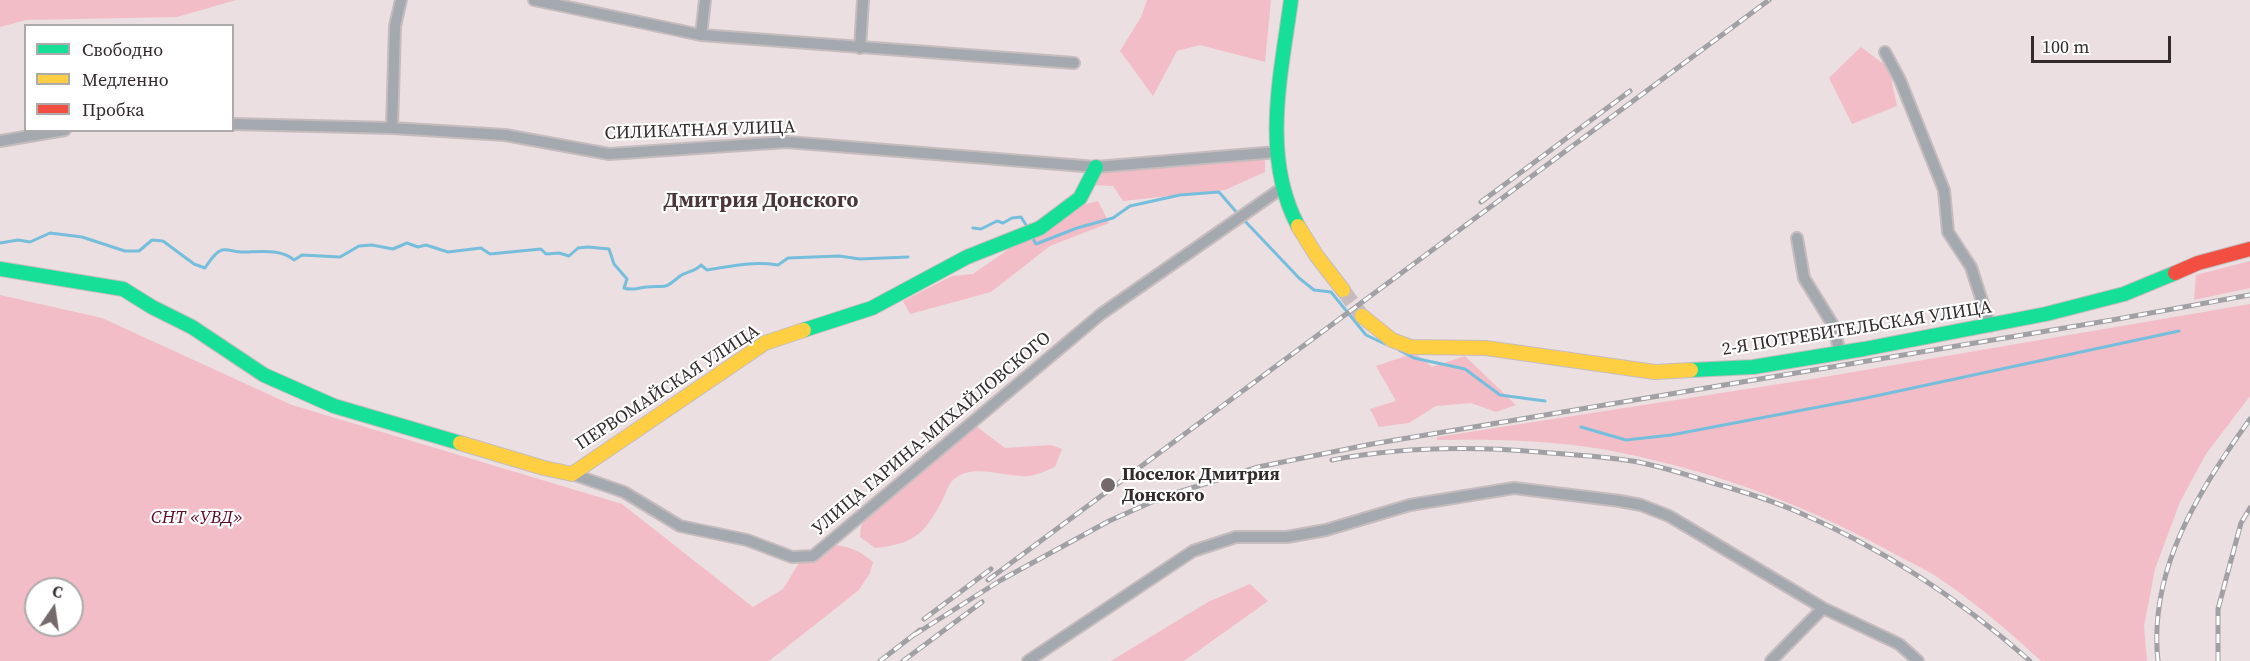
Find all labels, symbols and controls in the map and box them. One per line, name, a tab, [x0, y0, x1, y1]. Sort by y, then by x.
legend	[24, 24, 234, 132]
scale bar	[2034, 24, 2174, 62]
text: 100 m	[2042, 34, 2089, 59]
text: Свободно	[82, 37, 163, 62]
text: Медленно	[82, 67, 169, 92]
text: Пробка	[82, 97, 144, 122]
street label: СИЛИКАТНАЯ УЛИЦА	[604, 117, 796, 145]
district label: Дмитрия Донского	[664, 189, 858, 215]
street label: 2-Я ПОТРЕБИТЕЛЬСКАЯ УЛИЦА	[1721, 297, 1993, 361]
street label: ПЕРВОМАЙСКАЯ УЛИЦА	[572, 320, 764, 456]
street label: УЛИЦА ГАРИНА-МИХАЙЛОВСКОГО	[808, 328, 1056, 540]
place label: Поселок Дмитрия Донского	[1122, 464, 1280, 506]
marker: Поселок Дмитрия Донского	[1099, 476, 1117, 494]
park label: СНТ «УВД»	[151, 507, 243, 529]
north arrow	[24, 577, 84, 637]
text: С	[50, 580, 65, 603]

